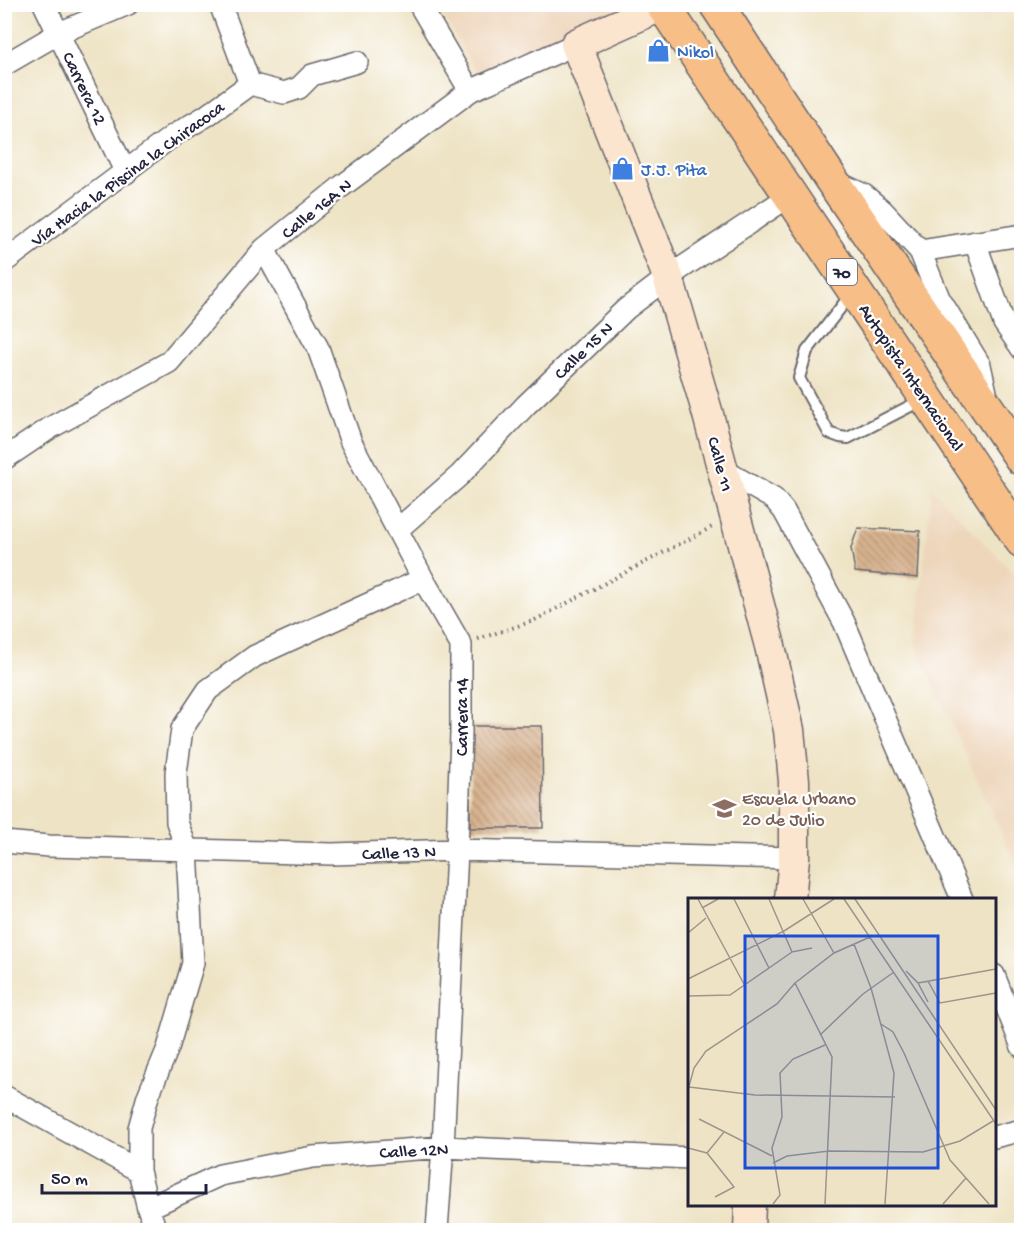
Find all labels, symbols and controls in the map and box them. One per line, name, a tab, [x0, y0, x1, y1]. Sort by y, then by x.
shop icon: Nikol	[646, 38, 672, 64]
place label: Nikol	[677, 43, 714, 64]
street label: Carrera 12	[56, 49, 109, 129]
street label: Vía Hacia la Piscina la Chiracoca	[27, 97, 230, 253]
shop icon: J.J. Pita	[610, 156, 636, 182]
place label: J.J. Pita	[641, 161, 708, 182]
street label: Calle 16A N	[278, 175, 357, 245]
road number: 70	[827, 259, 857, 285]
street label: Autopista Internacional	[853, 301, 967, 456]
street label: Calle 15 N	[551, 319, 619, 385]
street label: Calle 11	[701, 435, 736, 494]
street label: Carrera 14	[453, 677, 474, 756]
place label: Escuela Urbano 20 de Julio	[742, 790, 856, 832]
school or university icon: Escuela Urbano 20 de Julio	[711, 795, 737, 821]
street label: Calle 13 N	[362, 843, 436, 866]
inset map	[688, 898, 996, 1205]
street label: Calle 12N	[379, 1140, 449, 1165]
scale bar	[42, 1157, 206, 1195]
text: 50 m	[51, 1170, 88, 1191]

